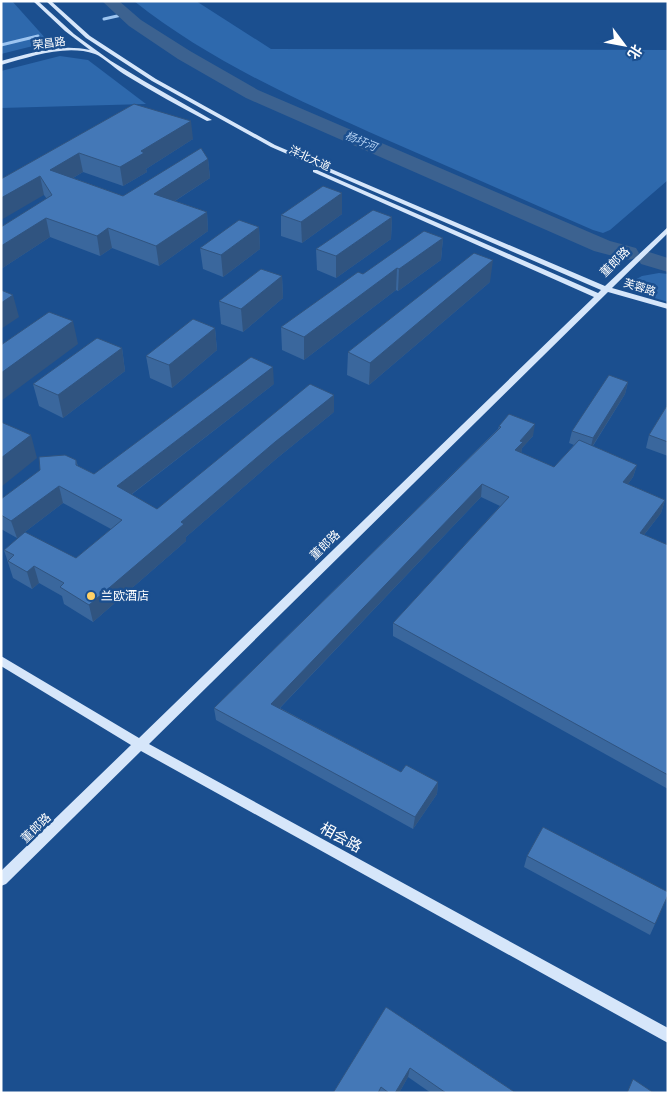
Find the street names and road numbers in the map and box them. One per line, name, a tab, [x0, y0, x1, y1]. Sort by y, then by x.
street label: 荣昌路	[32, 35, 66, 51]
street label: 洋北大道	[288, 143, 332, 173]
street label: 董郎路	[597, 244, 633, 280]
street label: 芙蓉路	[622, 276, 658, 298]
street label: 董郎路	[307, 527, 343, 563]
street label: 董郎路	[18, 810, 54, 846]
street label: 相会路	[317, 819, 365, 855]

